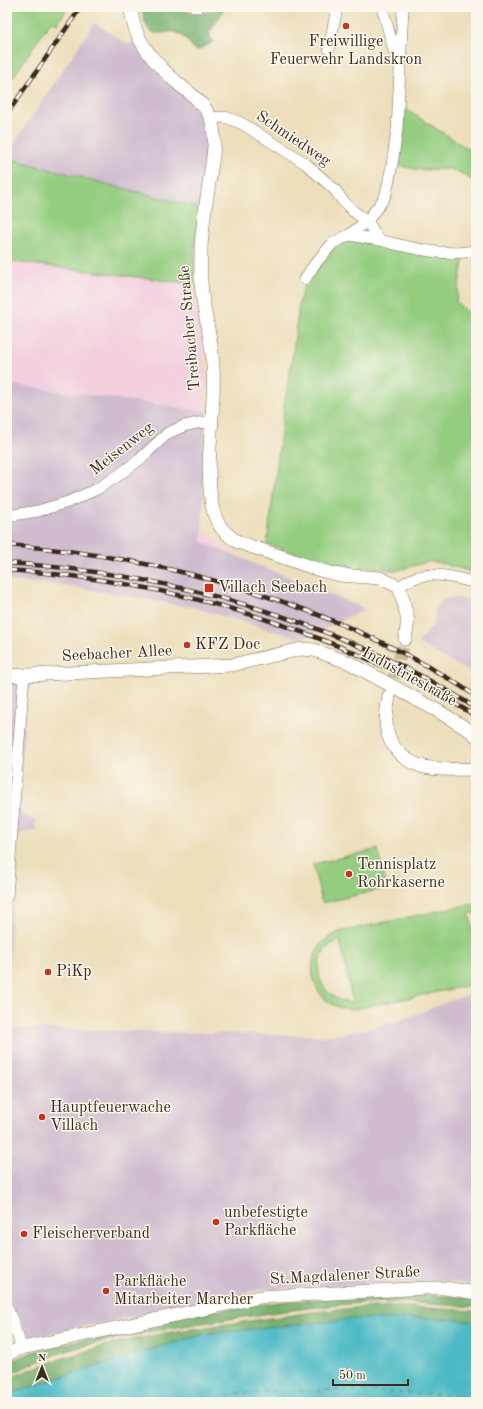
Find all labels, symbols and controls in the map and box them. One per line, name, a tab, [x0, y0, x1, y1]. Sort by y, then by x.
marker: Freiwillige Feuerwehr Landskron	[341, 21, 351, 31]
place label: Freiwillige Feuerwehr Landskron	[270, 34, 422, 68]
street label: Schmiedweg	[253, 108, 333, 170]
street label: Treibacher Straße	[177, 265, 203, 391]
street label: Meisenweg	[87, 419, 157, 479]
place label: Villach Seebach	[218, 580, 327, 596]
marker: Villach Seebach	[203, 582, 215, 594]
place label: KFZ Doc	[195, 637, 260, 653]
marker: KFZ Doc	[182, 640, 192, 650]
street label: Seebacher Allee	[61, 643, 173, 665]
street label: Industriestraße	[359, 644, 459, 710]
place label: Tennisplatz Rohrkaserne	[357, 857, 445, 891]
marker: Tennisplatz Rohrkaserne	[344, 869, 354, 879]
place label: PiKp	[56, 964, 92, 980]
marker: PiKp	[43, 967, 53, 977]
place label: Hauptfeuerwache Villach	[50, 1100, 171, 1134]
marker: Hauptfeuerwache Villach	[37, 1112, 47, 1122]
place label: unbefestigte Parkfläche	[224, 1205, 308, 1239]
marker: unbefestigte Parkfläche	[211, 1217, 221, 1227]
place label: Fleischerverband	[32, 1226, 150, 1242]
marker: Fleischerverband	[19, 1229, 29, 1239]
street label: St.Magdalener Straße	[269, 1264, 421, 1288]
place label: Parkfläche Mitarbeiter Marcher	[114, 1274, 254, 1308]
marker: Parkfläche Mitarbeiter Marcher	[101, 1286, 111, 1296]
north arrow	[22, 1347, 62, 1387]
text: N	[38, 1353, 47, 1364]
scale bar	[333, 1361, 408, 1387]
text: 50 m	[339, 1369, 366, 1382]

